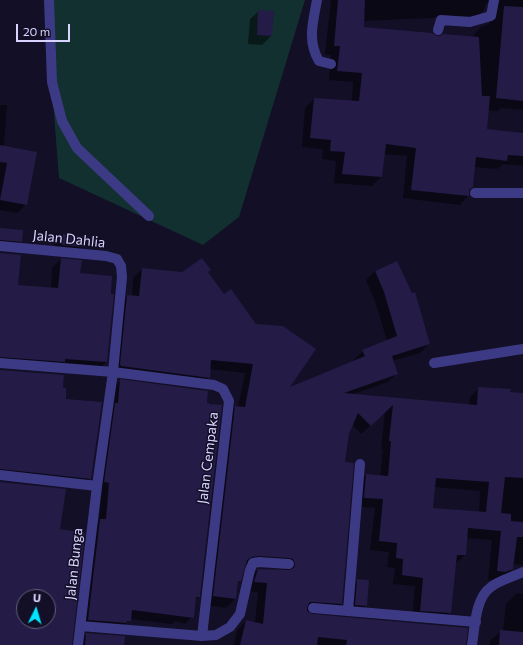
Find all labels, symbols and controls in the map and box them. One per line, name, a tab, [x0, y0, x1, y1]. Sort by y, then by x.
scale bar	[18, 16, 72, 42]
text: 20 m	[23, 24, 50, 38]
street label: Jalan Dahlia	[32, 227, 106, 251]
street label: Jalan Cempaka	[194, 411, 222, 505]
street label: Jalan Bunga	[62, 527, 86, 601]
north arrow	[16, 589, 56, 629]
text: U	[32, 591, 42, 604]

